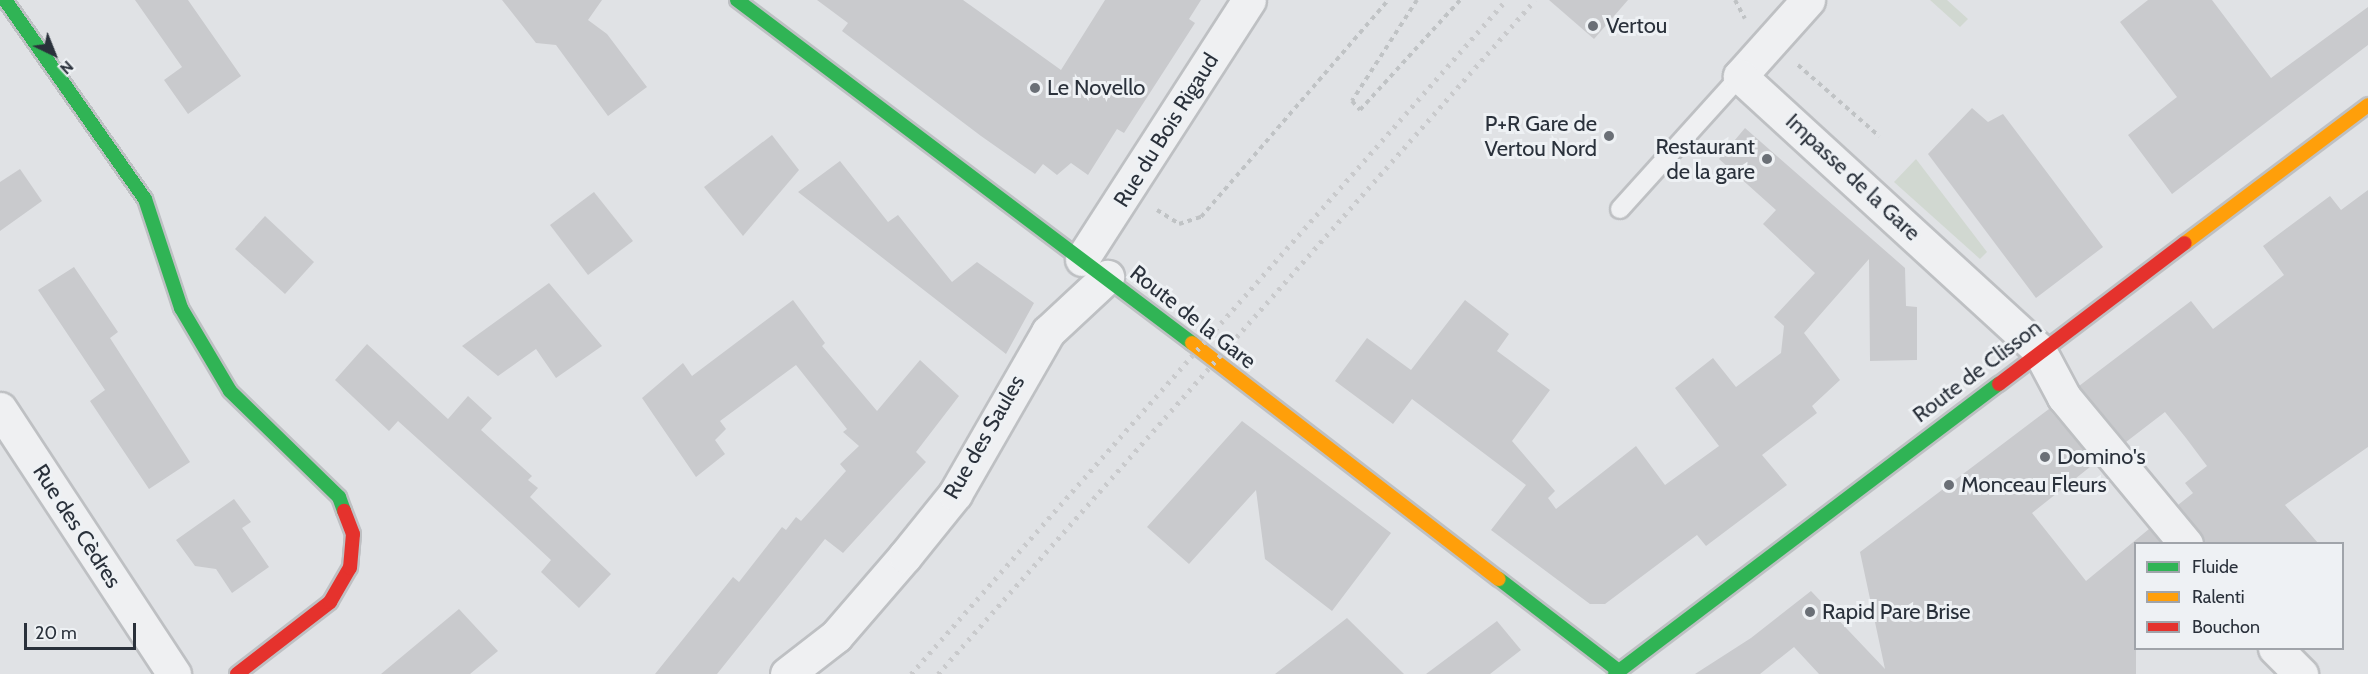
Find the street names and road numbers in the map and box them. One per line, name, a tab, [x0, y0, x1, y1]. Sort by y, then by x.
street label: Rue du Bois Rigaud	[1108, 48, 1224, 212]
street label: Impasse de la Gare	[1780, 108, 1926, 246]
street label: Route de la Gare	[1125, 260, 1261, 374]
street label: Route de Clisson	[1907, 314, 2047, 428]
street label: Rue des Saules	[938, 370, 1030, 504]
street label: Rue des Cèdres	[27, 459, 127, 593]

